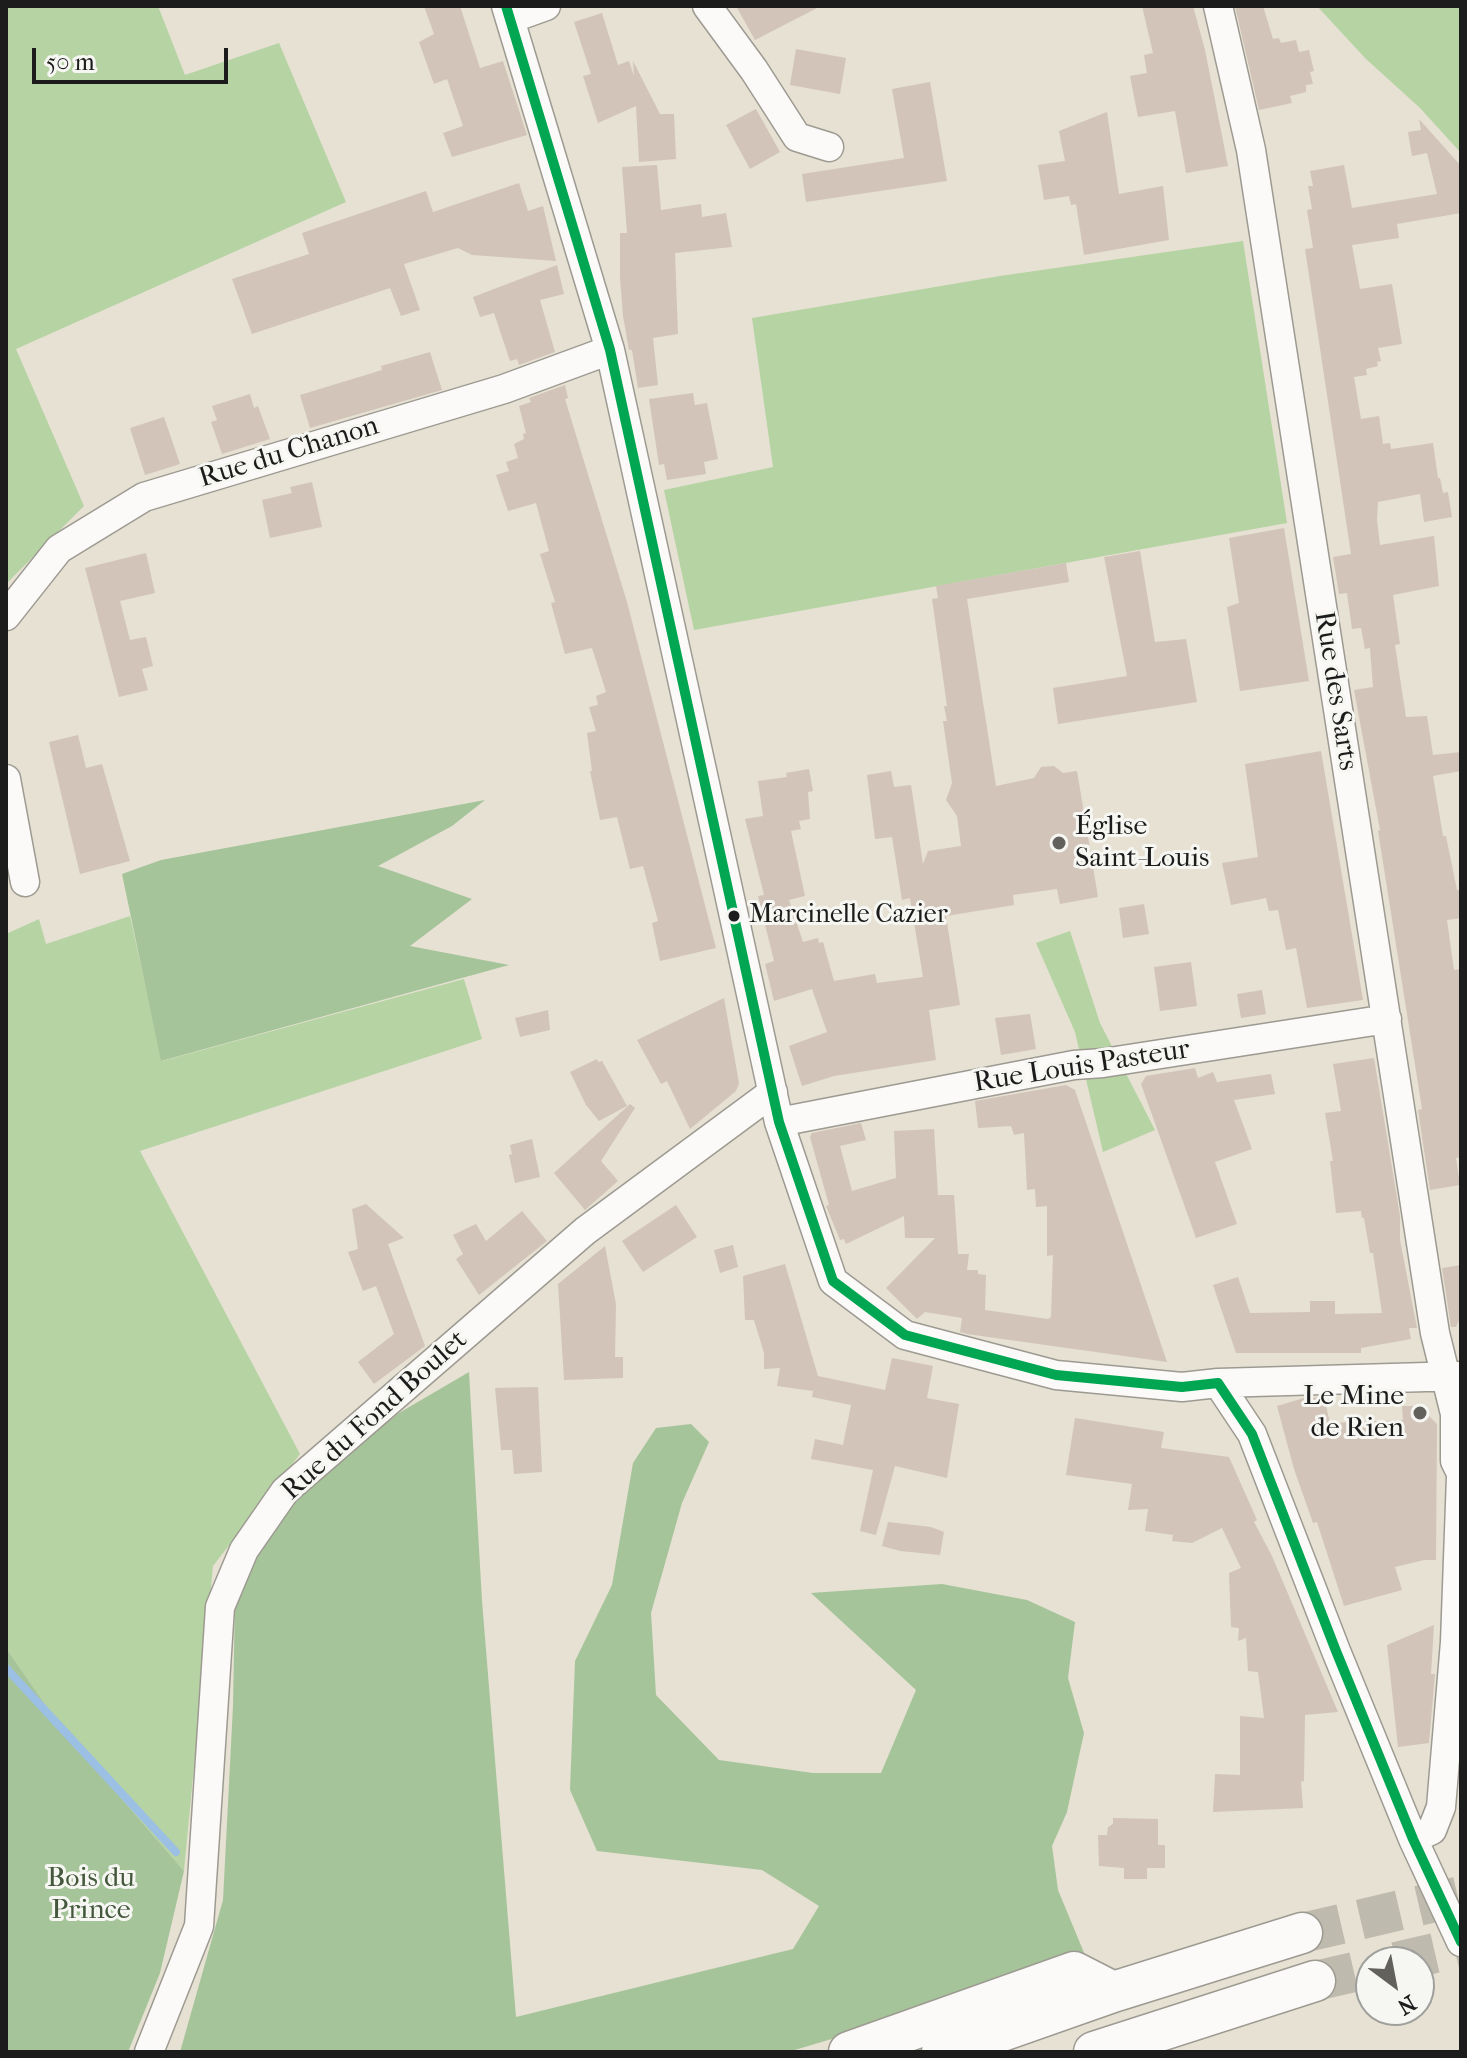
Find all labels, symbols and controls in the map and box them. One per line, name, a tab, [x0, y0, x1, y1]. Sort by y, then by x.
scale bar	[36, 32, 232, 82]
text: 50 m	[46, 48, 95, 76]
street label: Rue du Chanon	[195, 410, 383, 496]
street label: Rue des Sarts	[1306, 609, 1364, 773]
place label: Église Saint-Louis	[1075, 810, 1209, 876]
marker: Église Saint-Louis	[1050, 834, 1068, 852]
place label: Marcinelle Cazier	[749, 900, 948, 932]
marker: Marcinelle Cazier	[726, 908, 742, 924]
street label: Rue Louis Pasteur	[972, 1033, 1192, 1101]
street label: Rue du Fond Boulet	[275, 1324, 475, 1508]
place label: Le Mine de Rien	[1303, 1380, 1404, 1446]
marker: Le Mine de Rien	[1411, 1404, 1429, 1422]
park label: Bois du Prince	[47, 1862, 135, 1928]
north arrow	[1355, 1946, 1435, 2026]
text: N	[1393, 1989, 1421, 2020]

